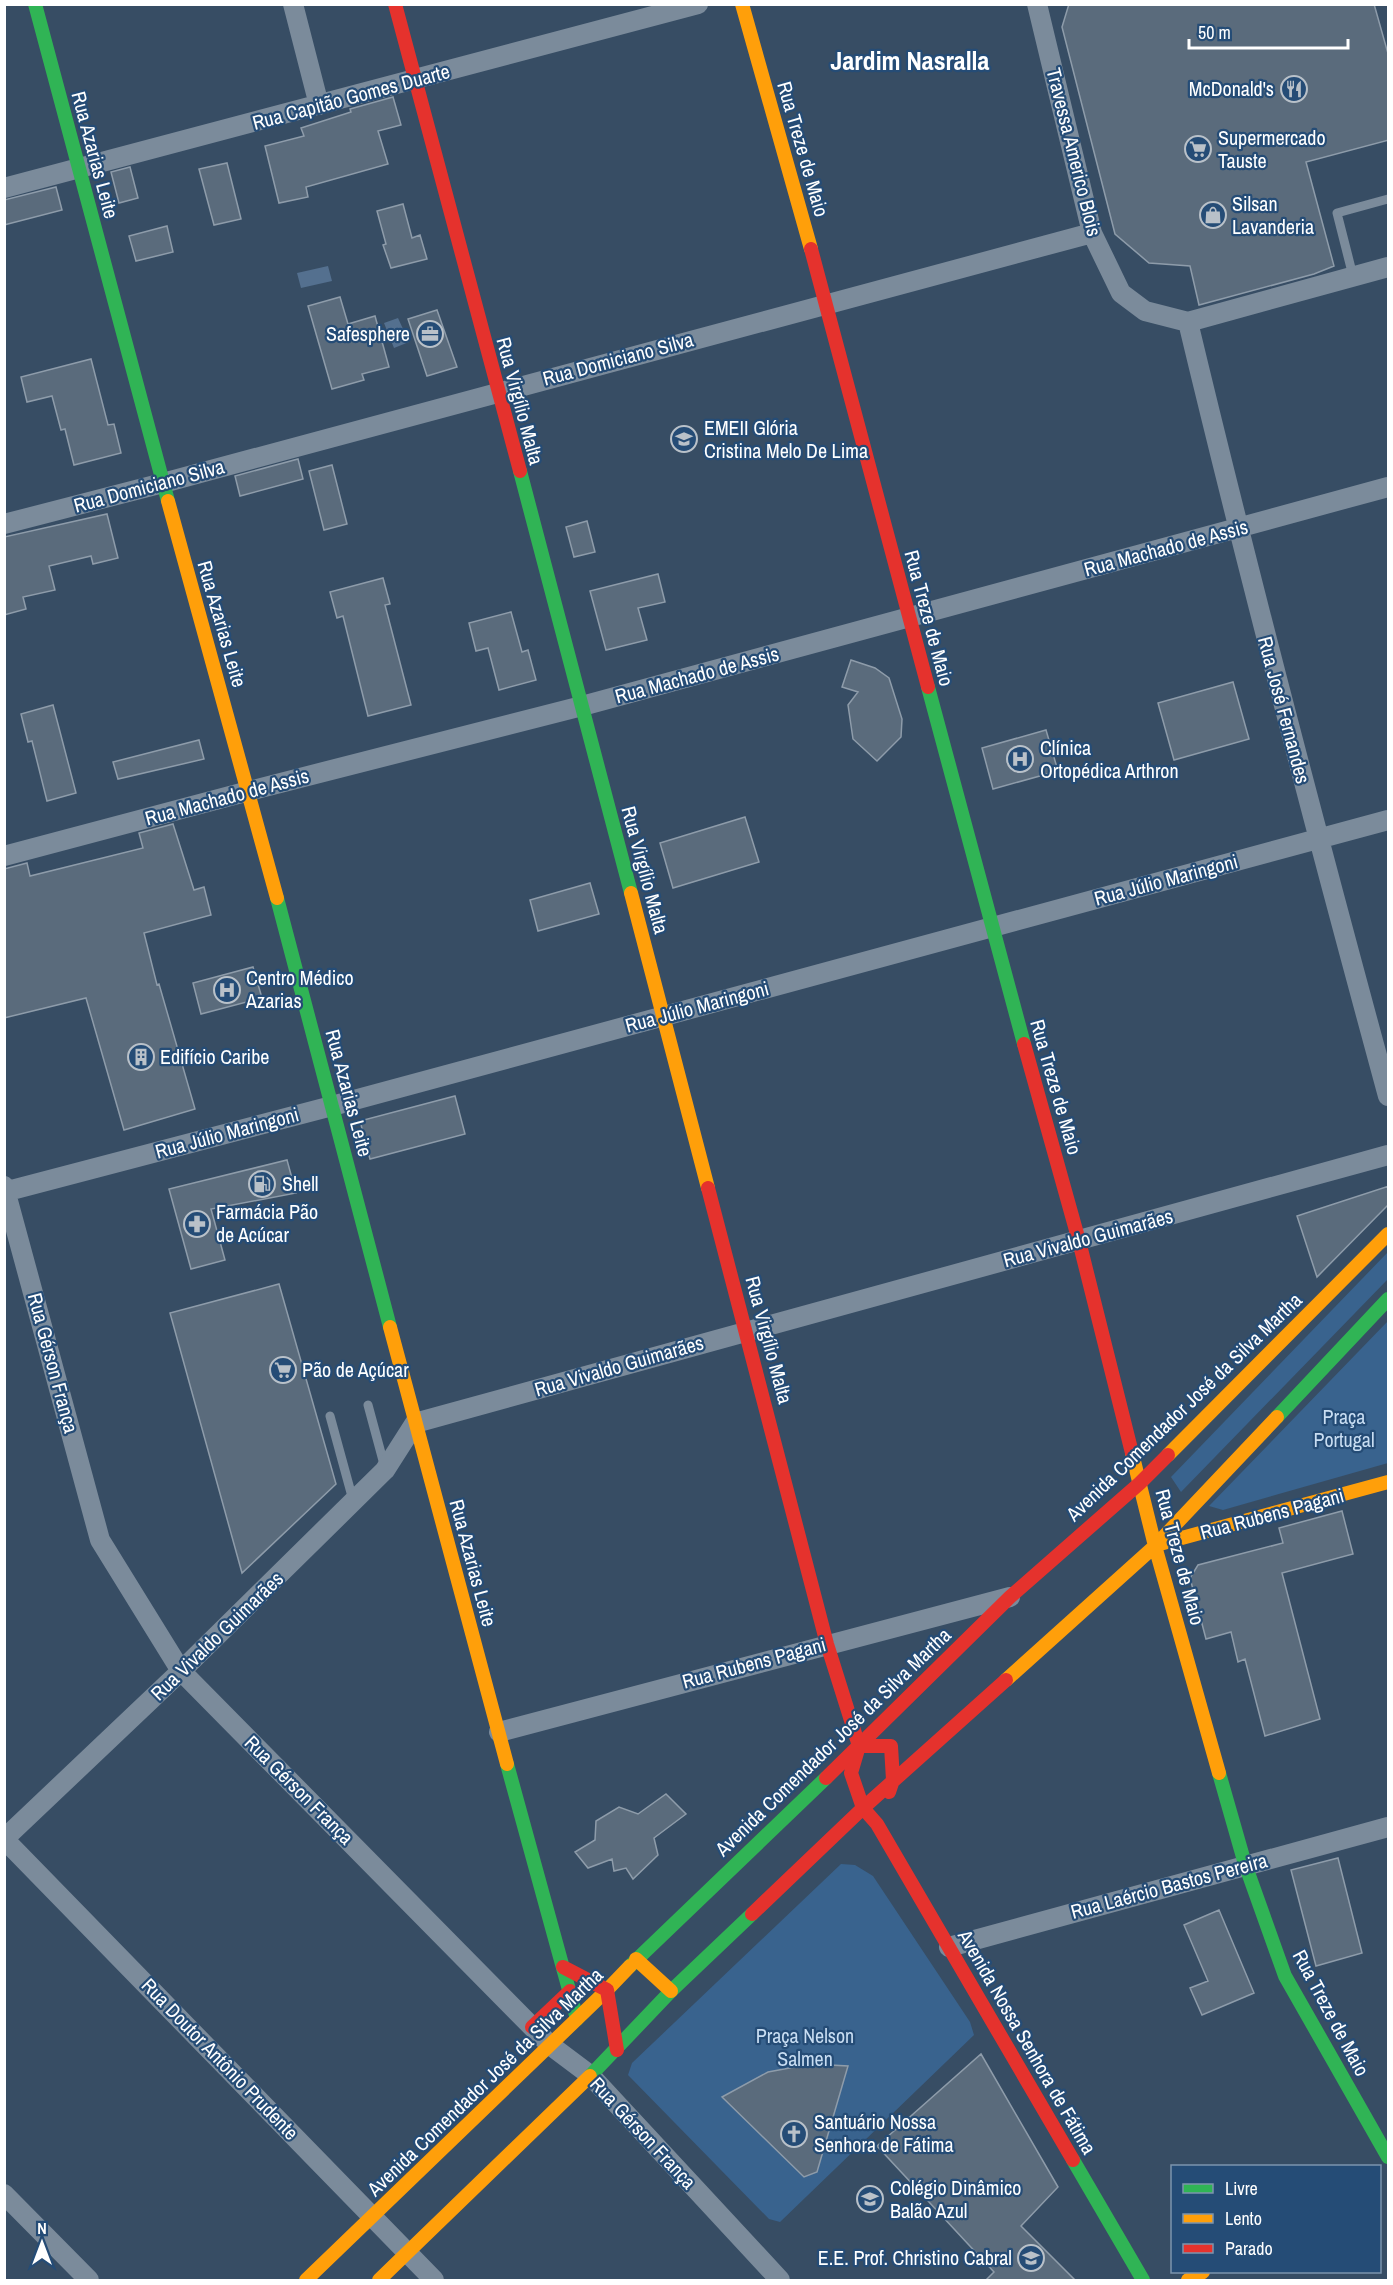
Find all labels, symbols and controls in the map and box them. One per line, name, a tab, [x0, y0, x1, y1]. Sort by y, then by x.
scale bar	[1189, 12, 1348, 50]
text: 50 m	[1198, 20, 1231, 45]
district label: Jardim Nasralla	[831, 43, 990, 78]
street label: Rua Capitão Gomes Duarte	[249, 57, 453, 136]
street label: Travessa Americo Blois	[1041, 65, 1108, 239]
restaurant icon: McDonald's	[1279, 74, 1309, 104]
place label: McDonald's	[1189, 75, 1274, 102]
street label: Rua Treze de Maio	[771, 78, 836, 220]
street label: Rua Azarias Leite	[66, 88, 125, 221]
place label: Supermercado Tauste	[1218, 124, 1326, 174]
supermarket icon: Supermercado Tauste	[1183, 134, 1213, 164]
place label: Silsan Lavanderia	[1232, 190, 1314, 240]
shop icon: Silsan Lavanderia	[1198, 200, 1228, 230]
office icon: Safesphere	[415, 319, 445, 349]
place label: Safesphere	[326, 320, 410, 347]
street label: Rua Domiciano Silva	[540, 325, 696, 392]
street label: Rua Virgílio Malta	[490, 334, 550, 468]
place label: EMEII Glória Cristina Melo De Lima	[704, 414, 868, 464]
school or university icon: EMEII Glória Cristina Melo De Lima	[669, 424, 699, 454]
street label: Rua Domiciano Silva	[71, 452, 227, 519]
street label: Rua Machado de Assis	[1081, 513, 1251, 582]
street label: Rua Treze de Maio	[898, 547, 961, 689]
street label: Rua Azarias Leite	[192, 557, 253, 690]
street label: Rua José Fernandes	[1252, 633, 1317, 787]
street label: Rua Machado de Assis	[612, 640, 782, 709]
place label: Clínica Ortopédica Arthron	[1040, 734, 1179, 784]
hospital icon: Clínica Ortopédica Arthron	[1005, 744, 1035, 774]
street label: Rua Machado de Assis	[142, 762, 312, 831]
street label: Rua Virgílio Malta	[615, 803, 675, 937]
street label: Rua Júlio Maringoni	[1091, 847, 1241, 912]
place label: Centro Médico Azarias	[245, 964, 354, 1014]
street label: Rua Júlio Maringoni	[622, 974, 772, 1039]
hospital icon: Centro Médico Azarias	[212, 975, 242, 1005]
street label: Rua Treze de Maio	[1024, 1016, 1089, 1158]
street label: Rua Azarias Leite	[320, 1026, 379, 1159]
building icon: Edifício Caribe	[126, 1042, 156, 1072]
place label: Edifício Caribe	[160, 1043, 269, 1070]
street label: Rua Júlio Maringoni	[152, 1100, 302, 1165]
fuel station icon: Shell	[247, 1169, 277, 1199]
place label: Shell	[282, 1170, 318, 1197]
place label: Farmácia Pão de Acúcar	[216, 1198, 318, 1248]
street label: Rua Vivaldo Guimarães	[1000, 1202, 1176, 1273]
pharmacy icon: Farmácia Pão de Acúcar	[182, 1209, 212, 1239]
street label: Rua Virgílio Malta	[739, 1273, 799, 1407]
street label: Avenida Comendador José da Silva Martha	[1059, 1287, 1307, 1527]
street label: Rua Gérson França	[22, 1290, 85, 1436]
street label: Rua Vivaldo Guimarães	[531, 1328, 707, 1403]
supermarket icon: Pão de Açúcar	[268, 1355, 298, 1385]
place label: Pão de Açúcar	[302, 1356, 409, 1383]
park label: Praça Portugal	[1313, 1403, 1375, 1453]
street label: Rua Rubens Pagani	[1197, 1481, 1347, 1546]
street label: Rua Treze de Maio	[1149, 1486, 1212, 1628]
street label: Rua Azarias Leite	[444, 1496, 503, 1629]
street label: Rua Vivaldo Guimarães	[144, 1565, 289, 1706]
street label: Avenida Comendador José da Silva Martha	[708, 1622, 956, 1862]
street label: Rua Rubens Pagani	[679, 1630, 829, 1695]
street label: Rua Gérson França	[239, 1729, 360, 1850]
street label: Rua Laércio Bastos Pereira	[1068, 1846, 1270, 1925]
street label: Avenida Nossa Senhora de Fátima	[951, 1924, 1103, 2159]
street label: Rua Treze de Maio	[1287, 1945, 1376, 2081]
street label: Avenida Comendador José da Silva Martha	[360, 1962, 608, 2202]
street label: Rua Doutor Antônio Prudente	[136, 1972, 305, 2145]
park label: Praça Nelson Salmen	[756, 2022, 854, 2072]
street label: Rua Gérson França	[584, 2071, 702, 2195]
place label: Santuário Nossa Senhora de Fátima	[814, 2108, 954, 2158]
church icon: Santuário Nossa Senhora de Fátima	[779, 2119, 809, 2149]
legend	[1171, 2165, 1381, 2273]
place label: Colégio Dinâmico Balão Azul	[890, 2174, 1021, 2224]
text: Livre	[1225, 2176, 1258, 2201]
school or university icon: Colégio Dinâmico Balão Azul	[855, 2184, 885, 2214]
text: Lento	[1225, 2206, 1262, 2231]
north arrow	[12, 2213, 72, 2273]
text: N	[37, 2217, 47, 2239]
text: Parado	[1225, 2236, 1273, 2261]
school or university icon: E.E. Prof. Christino Cabral	[1016, 2243, 1046, 2273]
place label: E.E. Prof. Christino Cabral	[818, 2244, 1012, 2271]

